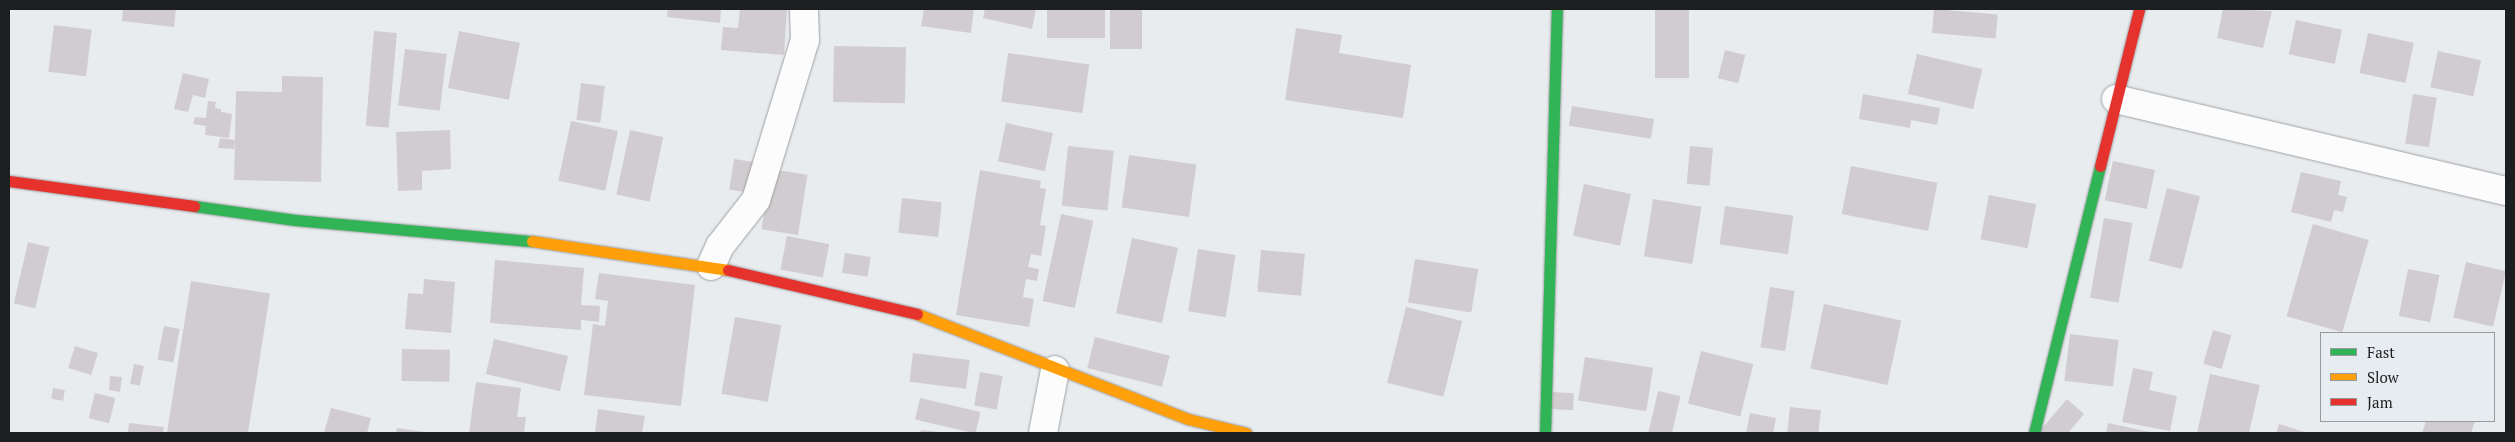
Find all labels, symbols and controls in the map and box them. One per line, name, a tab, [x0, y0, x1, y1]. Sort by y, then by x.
legend	[2320, 332, 2495, 422]
text: Fast	[2367, 342, 2395, 362]
text: Slow	[2367, 367, 2399, 387]
text: Jam	[2367, 392, 2393, 412]

